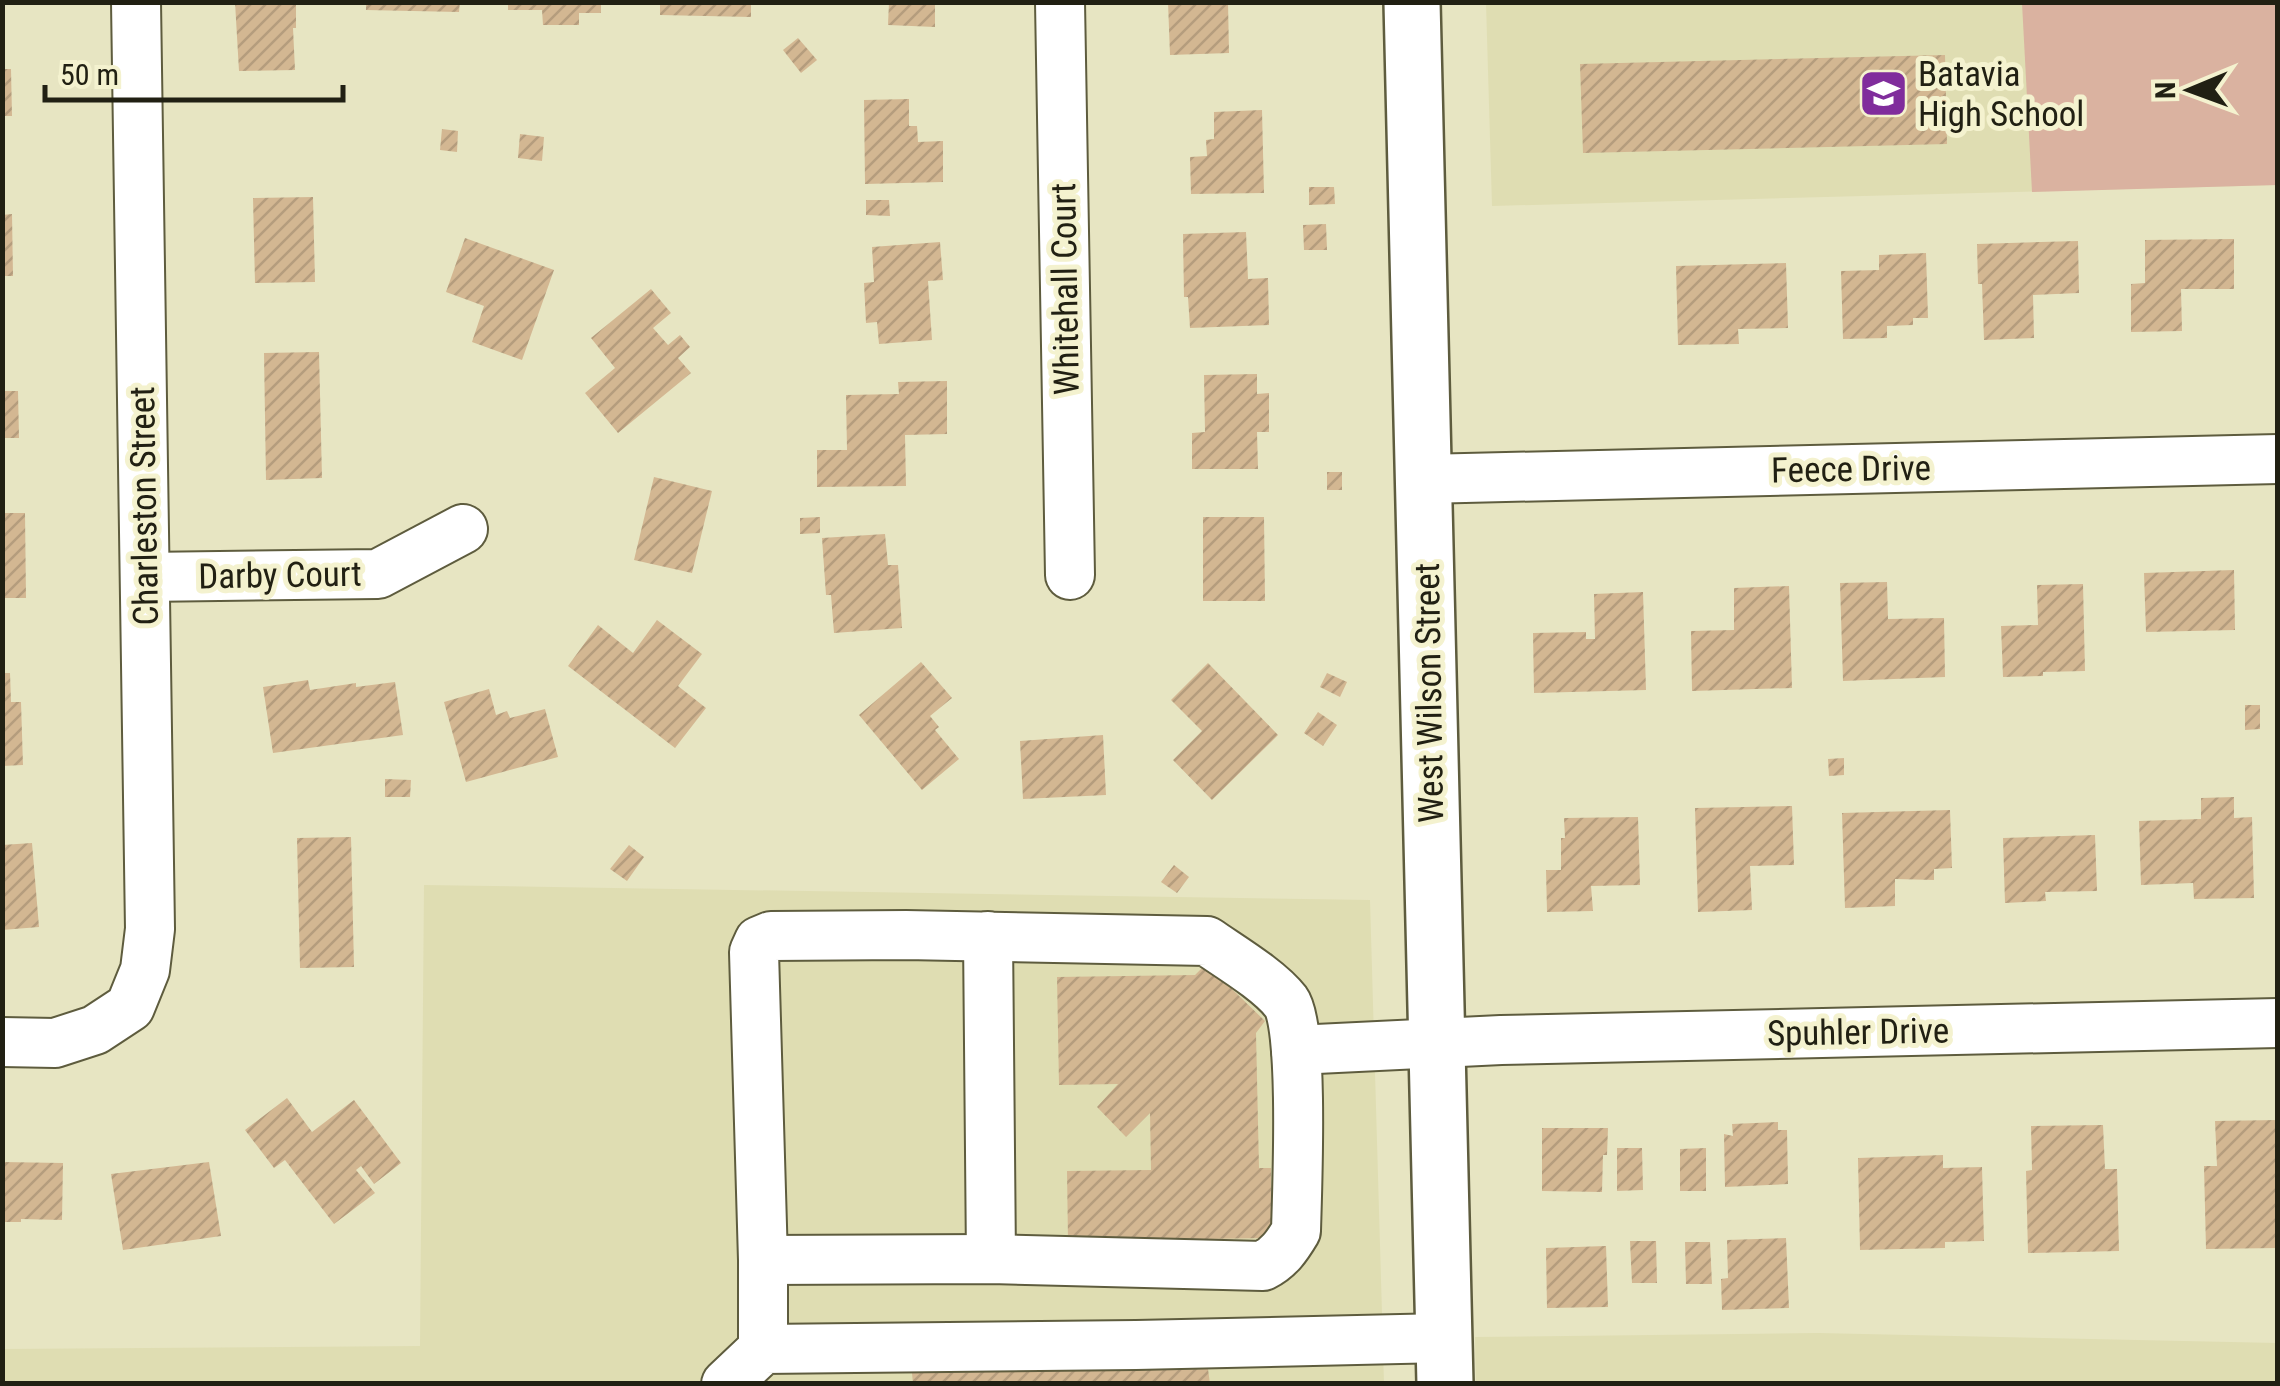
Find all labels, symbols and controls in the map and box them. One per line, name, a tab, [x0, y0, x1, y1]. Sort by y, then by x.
scale bar	[45, 40, 342, 102]
north arrow	[2140, 40, 2240, 140]
place label: Batavia High School	[1918, 54, 2084, 135]
text: 50 m	[60, 57, 119, 92]
school or university icon: Batavia High School	[1857, 68, 1909, 120]
text: N	[2149, 82, 2182, 99]
street label: Whitehall Court	[1043, 182, 1088, 395]
street label: Charleston Street	[122, 386, 167, 626]
street label: Feece Drive	[1771, 448, 1931, 491]
street label: Darby Court	[198, 554, 362, 597]
street label: West Wilson Street	[1407, 563, 1452, 823]
street label: Spuhler Drive	[1767, 1010, 1949, 1055]

